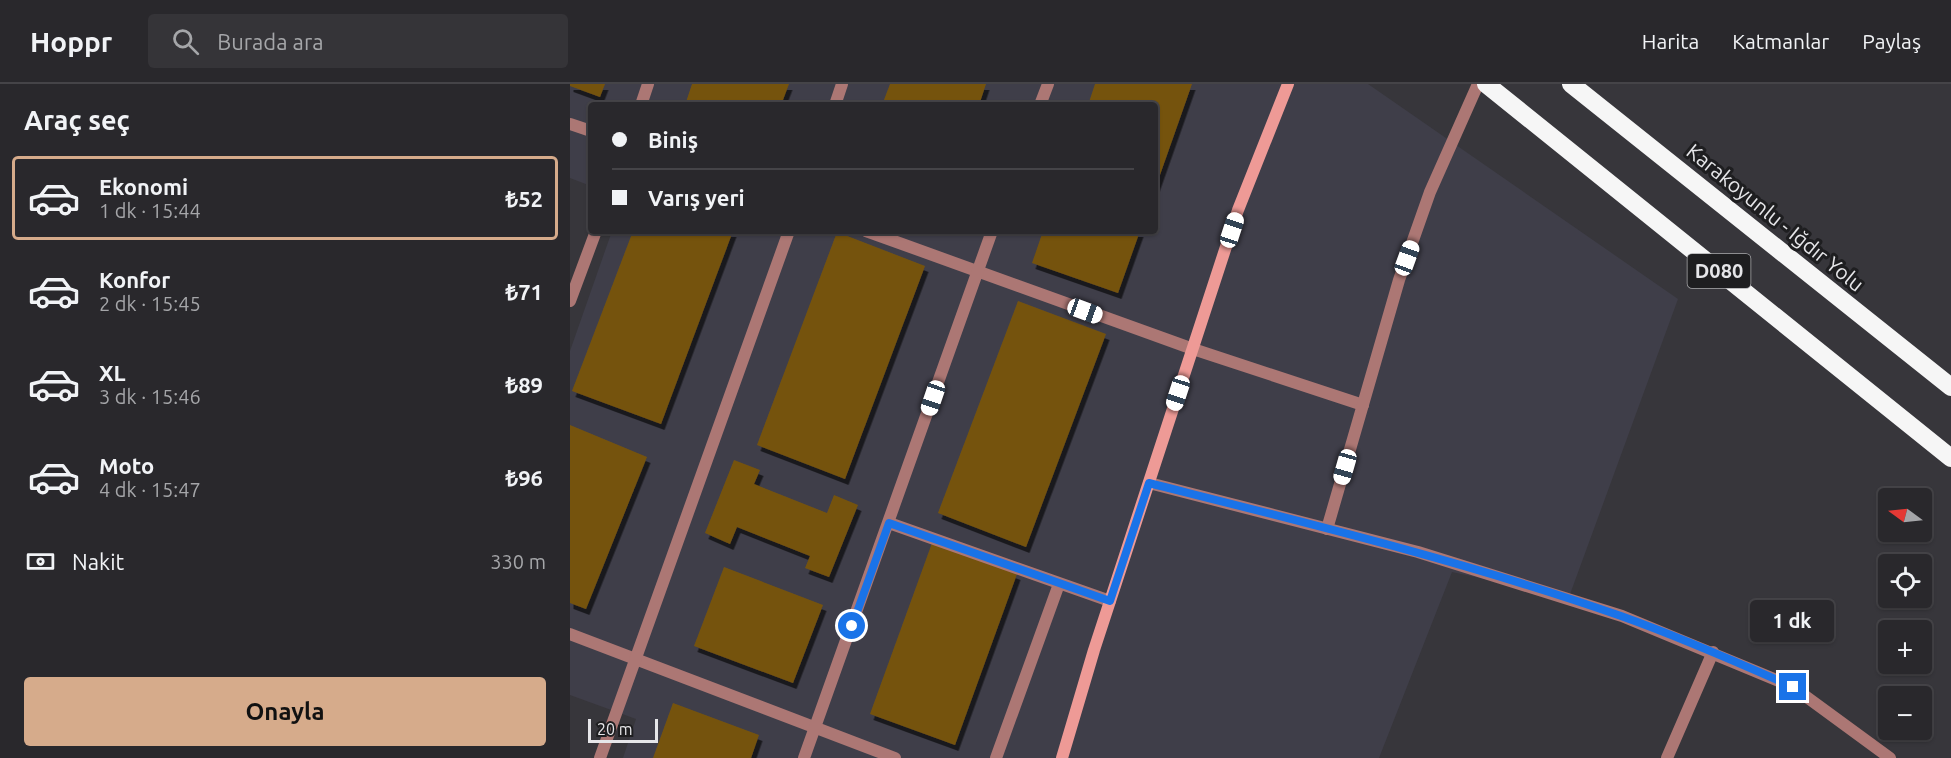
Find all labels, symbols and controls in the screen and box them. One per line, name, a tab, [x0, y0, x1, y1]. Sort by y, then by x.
search box	[148, 14, 568, 68]
icon: search	[169, 25, 202, 58]
text: Hoppr	[30, 26, 112, 57]
text: Burada ara	[217, 29, 324, 54]
text: Harita	[1642, 29, 1699, 53]
text: Katmanlar	[1732, 29, 1829, 53]
text: Paylaş	[1862, 29, 1921, 53]
text: Araç seç	[24, 105, 130, 135]
text: Biniş	[648, 127, 698, 152]
street label: Karakoyunlu - Iğdır Yolu	[1682, 138, 1869, 296]
icon: car	[27, 171, 81, 225]
text: Ekonomi	[99, 174, 188, 199]
text: Varış yeri	[648, 185, 745, 210]
text: ₺52	[506, 186, 543, 211]
text: 1 dk · 15:44	[99, 199, 201, 222]
car	[1218, 210, 1246, 250]
car	[1392, 238, 1422, 278]
road number: D080	[1688, 254, 1750, 288]
icon: car	[27, 264, 81, 318]
text: Konfor	[99, 267, 170, 292]
text: ₺71	[506, 279, 543, 304]
text: 2 dk · 15:45	[99, 292, 201, 315]
car	[1065, 296, 1105, 326]
icon: car	[27, 357, 81, 411]
text: XL	[99, 360, 126, 385]
text: ₺89	[506, 372, 543, 397]
car	[1164, 373, 1192, 413]
car	[919, 378, 947, 418]
text: 3 dk · 15:46	[99, 385, 201, 408]
car	[1331, 447, 1359, 487]
icon: car	[27, 450, 81, 504]
text: Moto	[99, 453, 154, 478]
text: ₺96	[506, 465, 543, 490]
text: 4 dk · 15:47	[99, 478, 201, 501]
north arrow	[1878, 488, 1932, 542]
map controls	[1878, 488, 1932, 740]
icon: cash	[24, 545, 57, 578]
text: Nakit	[72, 549, 124, 574]
text: 330 m	[490, 550, 546, 573]
button: locate	[1878, 554, 1932, 608]
callout: 1 dk	[1751, 600, 1835, 642]
text: 1 dk	[1772, 609, 1812, 632]
route start	[838, 612, 865, 639]
button: +	[1878, 620, 1932, 674]
route end	[1779, 673, 1806, 700]
button: Onayla	[24, 677, 546, 746]
button: −	[1878, 686, 1932, 740]
scale bar	[588, 716, 658, 744]
text: 20 m	[597, 720, 633, 738]

